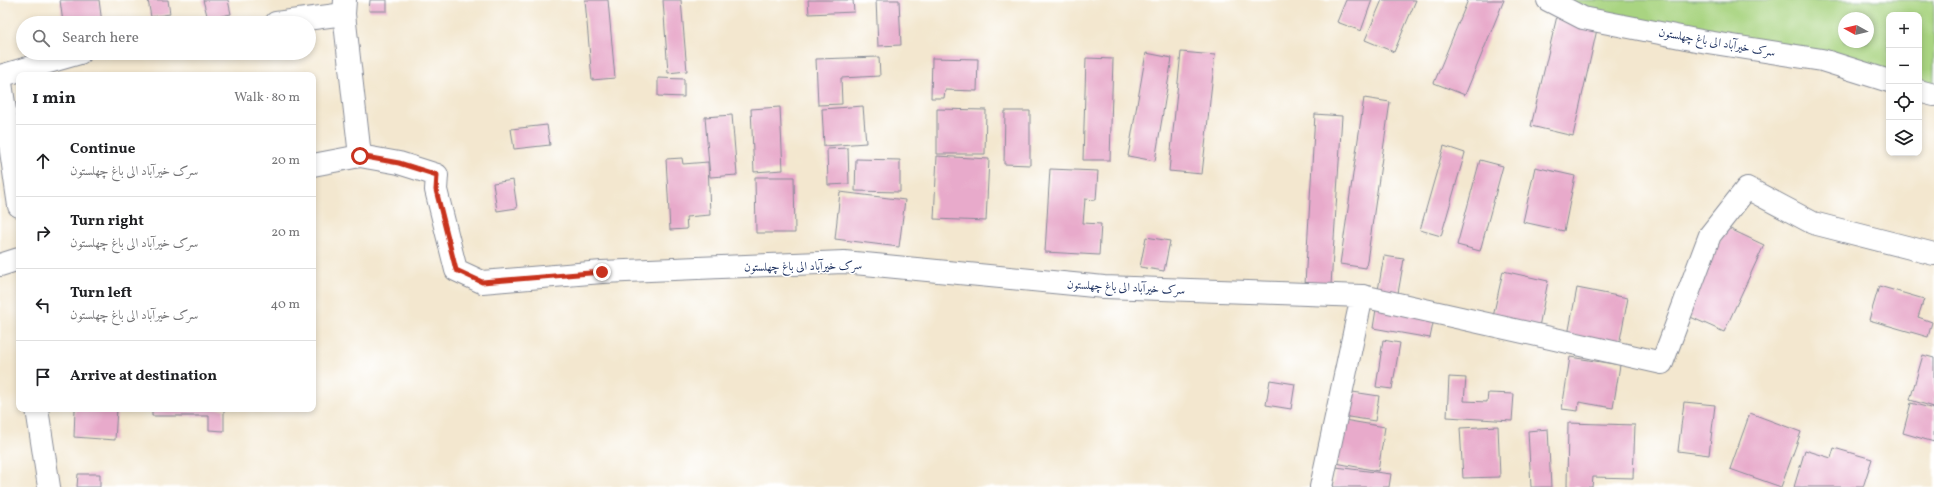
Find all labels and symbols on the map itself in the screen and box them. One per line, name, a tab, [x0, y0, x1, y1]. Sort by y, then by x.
north arrow	[1838, 12, 1874, 48]
street label: سرک خیرآباد الی باغ چهلستون	[1657, 24, 1777, 63]
route start	[351, 147, 369, 165]
street label: سرک خیرآباد الی باغ چهلستون	[744, 257, 862, 278]
route end	[593, 263, 611, 281]
street label: سرک خیرآباد الی باغ چهلستون	[1066, 276, 1185, 301]

